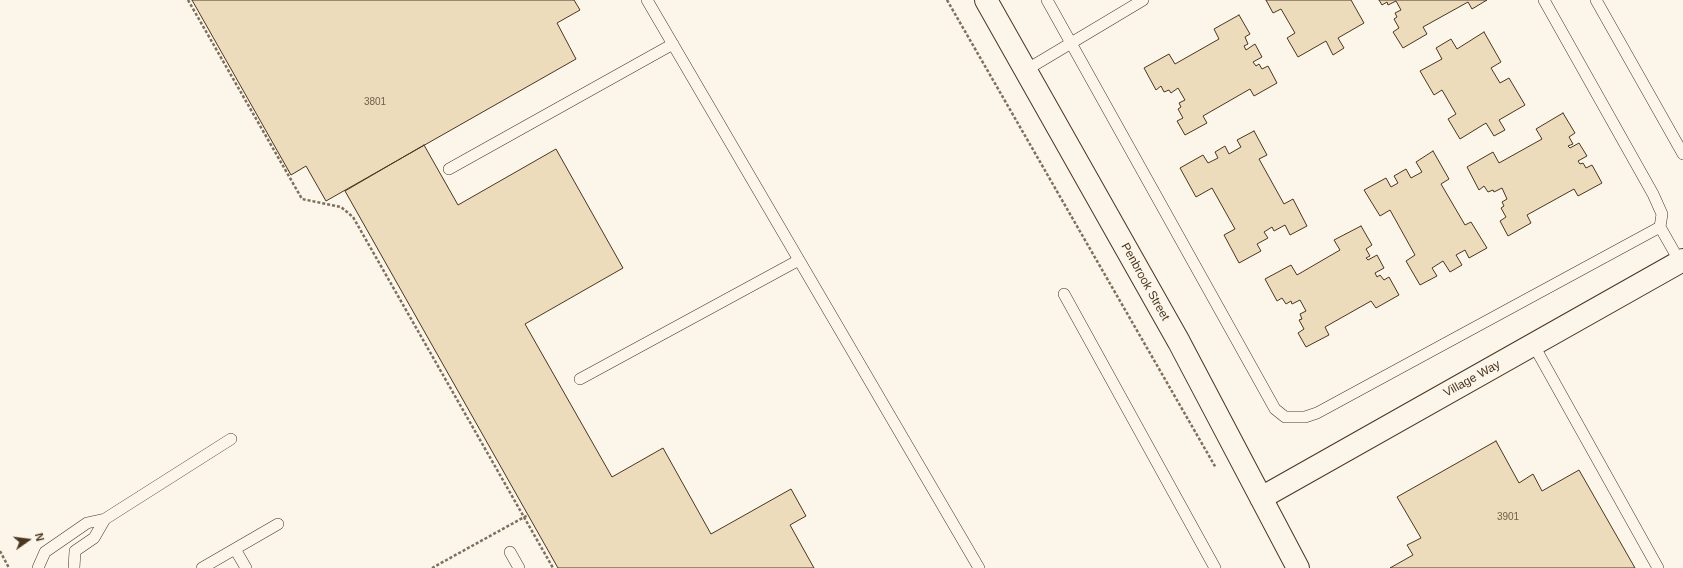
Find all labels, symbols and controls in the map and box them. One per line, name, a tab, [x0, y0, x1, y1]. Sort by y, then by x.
house number: 3801	[364, 96, 386, 108]
street label: Penbrook Street	[1118, 241, 1172, 323]
street label: Village Way	[1441, 358, 1503, 400]
house number: 3901	[1497, 511, 1519, 523]
north arrow	[8, 520, 48, 560]
text: N	[33, 532, 46, 542]

